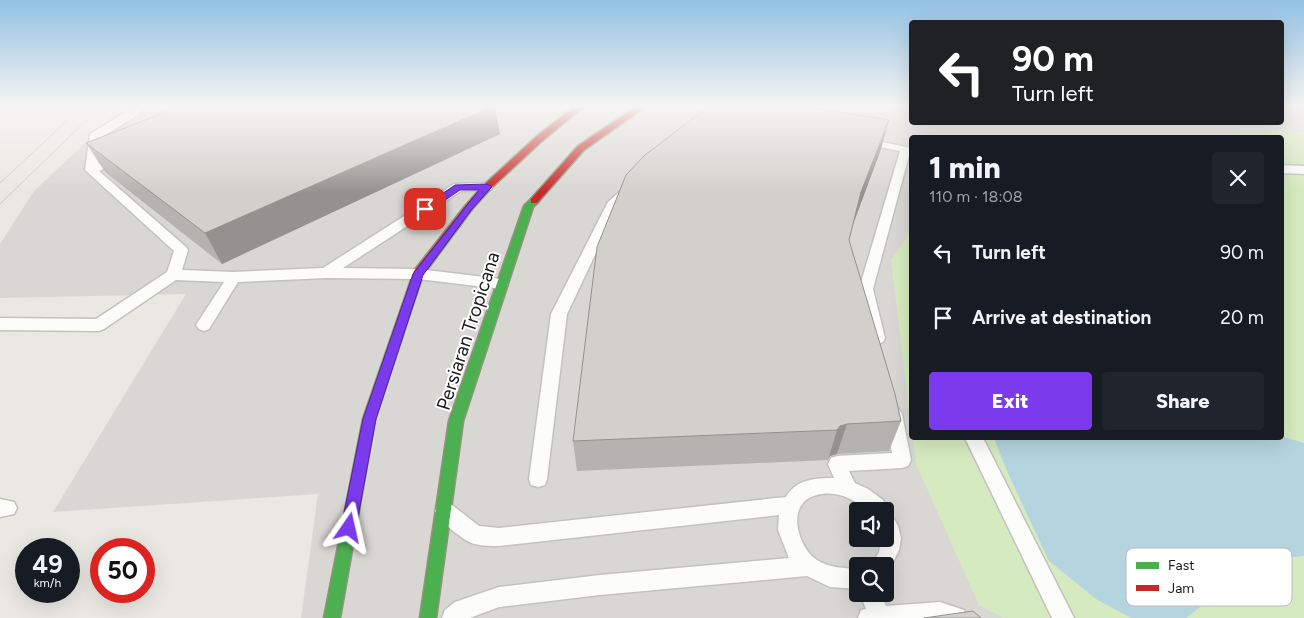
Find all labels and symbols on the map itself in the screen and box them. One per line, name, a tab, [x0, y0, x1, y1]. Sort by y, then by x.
pin	[404, 188, 446, 230]
street label: Persiaran Tropicana	[432, 249, 504, 413]
position arrow	[322, 501, 374, 553]
speed limit sign: 50	[90, 538, 155, 603]
legend	[1126, 548, 1292, 606]
text: Fast	[1168, 557, 1194, 574]
text: Jam	[1168, 580, 1194, 597]

